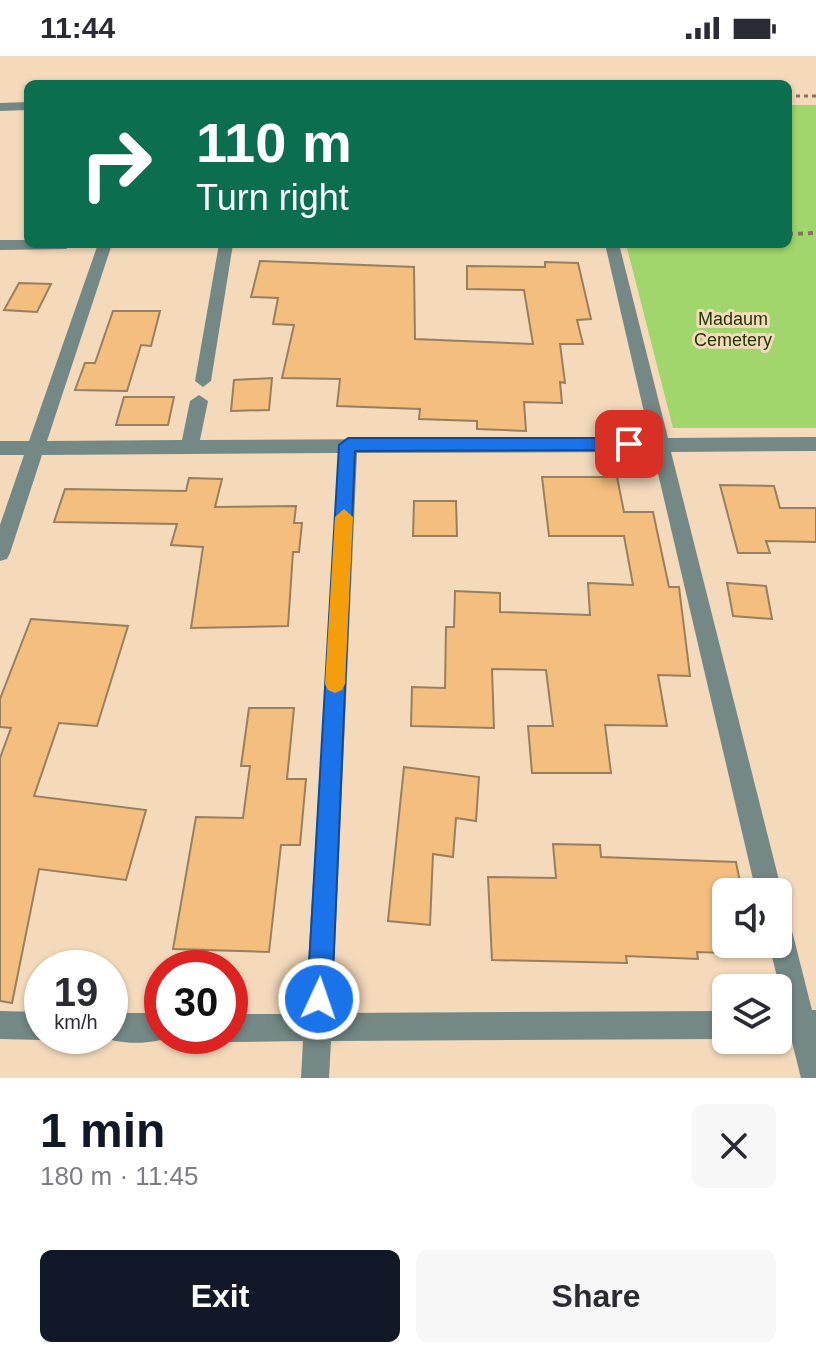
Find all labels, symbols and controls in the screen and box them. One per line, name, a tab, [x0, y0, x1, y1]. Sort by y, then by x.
text: 11:44	[40, 11, 115, 44]
text: 110 m	[196, 111, 352, 174]
icon: right	[64, 112, 168, 216]
text: Turn right	[196, 177, 349, 218]
park label: Madaum Cemetery	[694, 309, 772, 350]
pin	[595, 410, 663, 478]
icon: arrive	[607, 422, 651, 466]
map controls	[712, 878, 792, 1054]
button: sound	[712, 878, 792, 958]
speed limit sign: 30	[144, 950, 248, 1054]
position arrow	[277, 957, 361, 1041]
text: 19	[54, 970, 98, 1014]
button: layers	[712, 974, 792, 1054]
text: km/h	[54, 1011, 98, 1033]
text: 1 min	[40, 1104, 165, 1157]
button: close	[692, 1104, 776, 1188]
text: 180 m · 11:45	[40, 1161, 199, 1191]
button: Exit	[40, 1250, 400, 1342]
button: Share	[416, 1250, 776, 1342]

